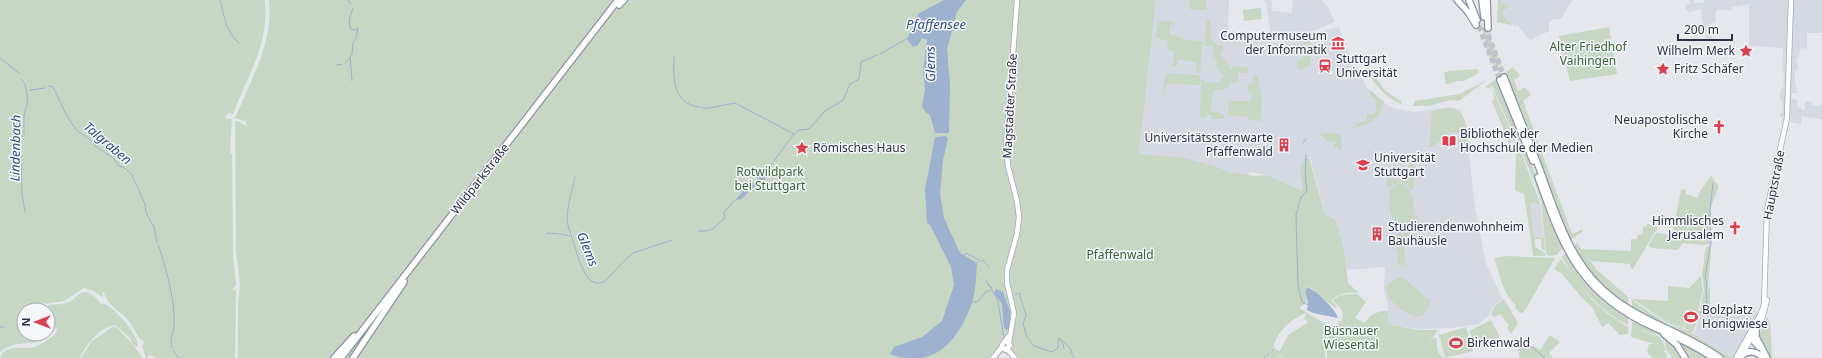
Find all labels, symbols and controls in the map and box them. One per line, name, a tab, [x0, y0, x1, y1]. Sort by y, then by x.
water label: Pfaffensee	[906, 15, 966, 33]
scale bar	[1678, 16, 1732, 42]
text: 200 m	[1684, 21, 1719, 38]
place label: Computermuseum der Informatik	[1220, 27, 1328, 58]
museum icon: Computermuseum der Informatik	[1330, 35, 1346, 51]
park label: Alter Friedhof Vaihingen	[1549, 38, 1627, 69]
place label: Wilhelm Merk	[1657, 42, 1736, 59]
place icon: Wilhelm Merk	[1738, 43, 1754, 59]
water label: Glems	[921, 46, 939, 82]
place label: Stuttgart Universität	[1336, 50, 1398, 81]
street label: Magstadter Straße	[998, 53, 1021, 159]
station icon: Stuttgart Universität	[1317, 58, 1333, 74]
place label: Fritz Schäfer	[1674, 60, 1744, 77]
place icon: Fritz Schäfer	[1655, 61, 1671, 77]
place label: Neuapostolische Kirche	[1614, 111, 1708, 142]
water label: Lindenbach	[5, 114, 25, 182]
water label: Talgraben	[80, 118, 136, 168]
church icon: Neuapostolische Kirche	[1711, 119, 1727, 135]
place label: Bibliothek der Hochschule der Medien	[1460, 125, 1593, 156]
place label: Universitätssternwarte Pfaffenwald	[1144, 129, 1273, 160]
library icon: Bibliothek der Hochschule der Medien	[1441, 133, 1457, 149]
building icon: Universitätssternwarte Pfaffenwald	[1276, 137, 1292, 153]
street label: Wildparkstraße	[446, 139, 513, 218]
place label: Römisches Haus	[813, 139, 906, 156]
place icon: Römisches Haus	[794, 140, 810, 156]
street label: Hauptstraße	[1758, 148, 1789, 221]
place label: Universität Stuttgart	[1374, 149, 1436, 180]
school or university icon: Universität Stuttgart	[1355, 157, 1371, 173]
park label: Rotwildpark bei Stuttgart	[735, 163, 806, 194]
place label: Himmlisches Jerusalem	[1652, 212, 1724, 243]
place label: Studierendenwohnheim Bauhäusle	[1388, 218, 1524, 249]
church icon: Himmlisches Jerusalem	[1727, 220, 1743, 236]
building icon: Studierendenwohnheim Bauhäusle	[1369, 226, 1385, 242]
water label: Glems	[573, 229, 603, 269]
park label: Pfaffenwald	[1086, 246, 1154, 263]
place label: Bolzplatz Honigwiese	[1702, 301, 1768, 332]
north arrow	[16, 302, 56, 342]
sports icon: Bolzplatz Honigwiese	[1683, 309, 1699, 325]
text: N	[18, 318, 33, 326]
park label: Büsnauer Wiesental	[1323, 322, 1379, 353]
place label: Birkenwald	[1467, 334, 1530, 351]
sports icon: Birkenwald	[1448, 335, 1464, 351]

